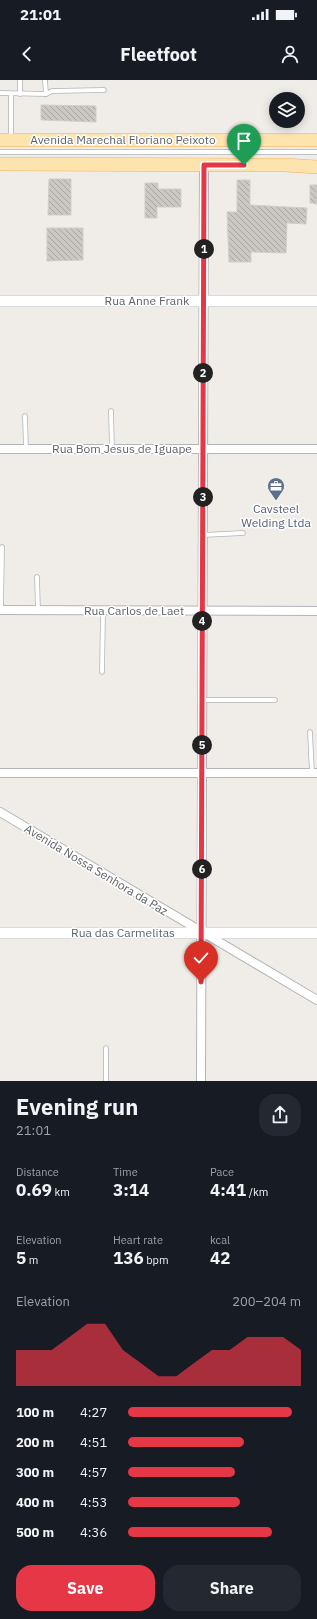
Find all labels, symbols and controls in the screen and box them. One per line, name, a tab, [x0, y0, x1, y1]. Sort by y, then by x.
text: 21:01	[20, 5, 61, 24]
icon: back	[16, 43, 38, 65]
text: Fleetfoot	[120, 43, 197, 66]
icon: person	[279, 43, 301, 65]
map controls	[269, 92, 305, 128]
button: layers	[269, 92, 305, 128]
pin	[227, 124, 261, 165]
icon: arrive	[233, 130, 255, 152]
street label: Avenida Marechal Floriano Peixoto	[30, 132, 216, 147]
pin: 1	[194, 239, 214, 259]
text: 1	[201, 242, 207, 256]
street label: Rua Anne Frank	[105, 293, 190, 308]
pin: 2	[193, 363, 213, 383]
text: 2	[200, 366, 206, 380]
street label: Rua Bom Jesus de Iguape	[52, 441, 192, 456]
office icon: Cavsteel Welding Ltda	[266, 476, 286, 501]
pin: 3	[193, 487, 213, 507]
text: 3	[200, 490, 206, 504]
place label: Cavsteel Welding Ltda	[241, 501, 311, 530]
street label: Rua Carlos de Laet	[84, 603, 184, 618]
pin: 4	[192, 611, 212, 631]
text: 4	[199, 614, 205, 628]
pin: 5	[192, 735, 212, 755]
text: 5	[199, 738, 205, 752]
street label: Avenida Nossa Senhora da Paz	[22, 821, 171, 919]
pin: 6	[192, 859, 212, 879]
text: 6	[199, 862, 205, 876]
street label: Rua das Carmelitas	[71, 925, 175, 940]
pin	[184, 941, 218, 982]
icon: check	[190, 947, 212, 969]
text: Evening run	[16, 1092, 138, 1121]
button: share	[259, 1094, 301, 1136]
text: 21:01	[16, 1122, 51, 1139]
text: Distance	[16, 1165, 59, 1179]
text: Time	[113, 1165, 138, 1179]
text: Pace	[210, 1165, 234, 1179]
text: 0.69	[16, 1179, 52, 1201]
text: 3:14	[113, 1179, 149, 1201]
text: 4:41	[210, 1179, 246, 1201]
text: km	[52, 1185, 70, 1199]
text: /km	[246, 1185, 268, 1199]
text: Elevation	[16, 1233, 62, 1247]
text: Heart rate	[113, 1233, 163, 1247]
text: kcal	[210, 1233, 230, 1247]
text: 5	[16, 1247, 26, 1269]
text: 136	[113, 1247, 144, 1269]
text: 42	[210, 1247, 230, 1269]
text: m	[26, 1253, 38, 1267]
text: bpm	[144, 1253, 169, 1267]
text: Elevation	[16, 1293, 70, 1310]
text: 200–204 m	[232, 1293, 301, 1310]
text: 100 m	[16, 1404, 54, 1421]
text: 4:27	[80, 1404, 107, 1421]
text: 200 m	[16, 1434, 54, 1451]
text: 4:51	[80, 1434, 107, 1451]
text: 300 m	[16, 1464, 54, 1481]
text: 4:57	[80, 1464, 107, 1481]
text: 400 m	[16, 1494, 54, 1511]
text: 4:53	[80, 1494, 107, 1511]
text: 500 m	[16, 1524, 54, 1541]
text: 4:36	[80, 1524, 107, 1541]
button: Save	[16, 1565, 155, 1611]
button: Share	[163, 1565, 301, 1611]

